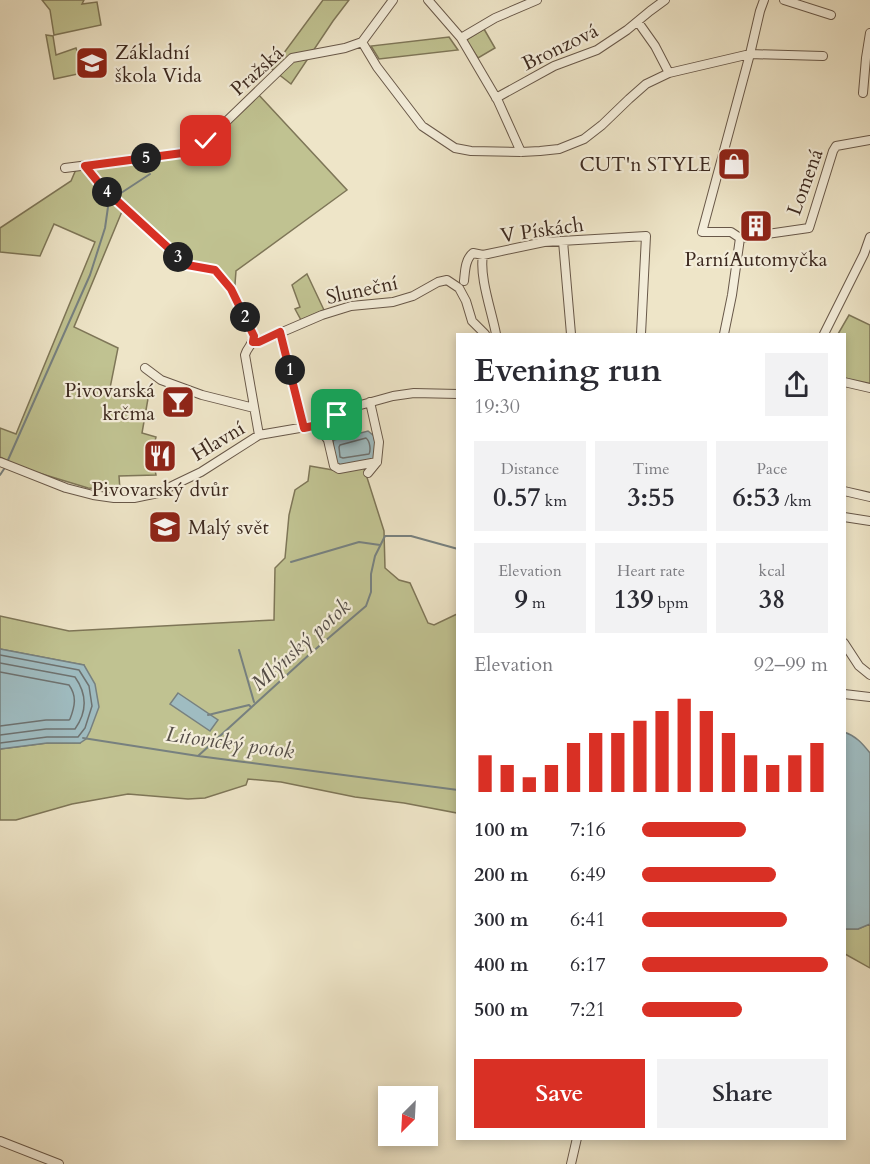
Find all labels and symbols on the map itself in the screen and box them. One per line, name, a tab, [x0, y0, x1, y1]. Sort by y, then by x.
street label: Bronzová	[517, 17, 603, 77]
place label: Základní škola Vida	[115, 39, 202, 89]
street label: Pražská	[225, 40, 290, 102]
school or university icon: Základní škola Vida	[74, 45, 110, 81]
pin	[180, 115, 231, 166]
pin: 5	[131, 143, 161, 173]
street label: Lomená	[781, 145, 830, 219]
shop icon: CUT'n STYLE	[716, 146, 752, 182]
place label: CUT'n STYLE	[579, 151, 711, 178]
pin: 4	[92, 177, 122, 207]
building icon: ParníAutomyčka	[738, 208, 774, 244]
street label: V Pískách	[499, 211, 585, 249]
pin: 3	[163, 242, 193, 272]
place label: ParníAutomyčka	[684, 246, 828, 273]
street label: Sluneční	[324, 269, 401, 311]
pin: 2	[230, 302, 260, 332]
pin: 1	[275, 355, 305, 385]
place label: Pivovarská krčma	[65, 377, 155, 427]
bar icon: Pivovarská krčma	[160, 384, 196, 420]
pin	[311, 389, 362, 440]
street label: Hlavní	[186, 414, 250, 467]
restaurant icon: Pivovarský dvůr	[142, 438, 178, 474]
place label: Pivovarský dvůr	[92, 476, 229, 503]
school or university icon: Malý svět	[147, 509, 183, 545]
place label: Malý svět	[188, 514, 270, 541]
water label: Mlýnský potok	[245, 592, 358, 698]
water label: Litovický potok	[164, 720, 297, 766]
north arrow	[378, 1086, 438, 1146]

